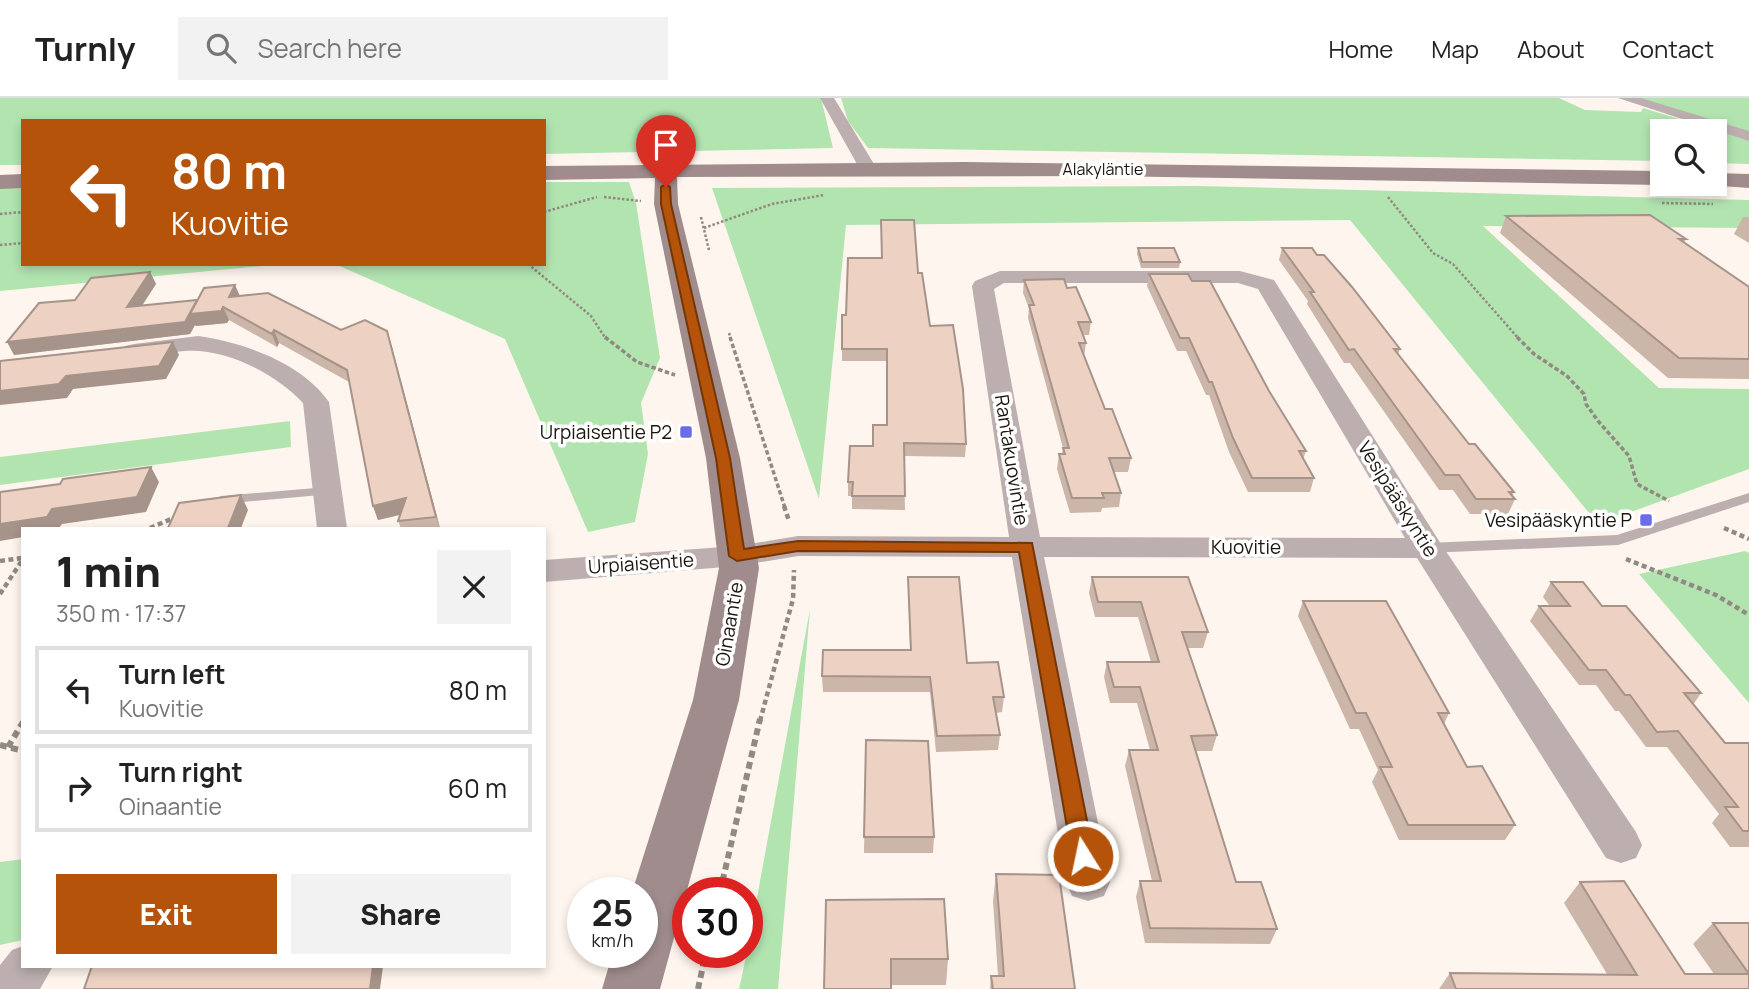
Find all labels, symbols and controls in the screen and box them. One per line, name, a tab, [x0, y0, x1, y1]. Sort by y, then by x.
search box	[178, 17, 668, 80]
text: Turnly	[35, 26, 136, 71]
icon: search	[202, 29, 240, 67]
text: Search here	[258, 30, 402, 66]
text: Home	[1328, 32, 1393, 65]
text: Map	[1431, 32, 1479, 65]
text: About	[1517, 32, 1585, 65]
text: Contact	[1623, 32, 1714, 65]
pin	[636, 115, 696, 187]
map controls	[1650, 119, 1727, 196]
button: search	[1650, 119, 1727, 196]
icon: arrive	[647, 126, 685, 164]
text: 80 m	[171, 137, 287, 204]
icon: left	[56, 147, 147, 238]
street label: Alakyläntie	[1063, 158, 1143, 180]
text: Kuovitie	[171, 201, 289, 245]
street label: Rantakuovintie	[989, 393, 1035, 527]
place label: Urpiaisentie P2	[540, 419, 672, 445]
marker: Urpiaisentie P2	[678, 424, 694, 440]
street label: Vesipääskyntie	[1352, 436, 1444, 562]
place label: Vesipääskyntie P	[1485, 507, 1632, 533]
marker: Vesipääskyntie P	[1638, 512, 1654, 528]
street label: Kuovitie	[1211, 534, 1281, 560]
text: 1 min	[56, 542, 161, 600]
street label: Urpiaisentie	[587, 546, 695, 580]
button: close	[437, 550, 511, 624]
street label: Oinaantie	[709, 580, 749, 668]
text: 350 m · 17:37	[56, 597, 186, 629]
text: Turn left	[119, 656, 226, 692]
icon: left	[60, 671, 98, 709]
text: 80 m	[449, 672, 507, 708]
text: Kuovitie	[119, 692, 204, 724]
text: Turn right	[119, 754, 243, 790]
icon: right	[60, 769, 98, 807]
text: 60 m	[448, 770, 507, 806]
text: Oinaantie	[119, 790, 222, 822]
position arrow	[1046, 819, 1120, 893]
button: Exit	[56, 874, 277, 954]
button: Share	[291, 874, 511, 954]
speed limit sign: 30	[672, 877, 763, 968]
text: 25	[592, 889, 633, 937]
text: km/h	[592, 928, 633, 952]

